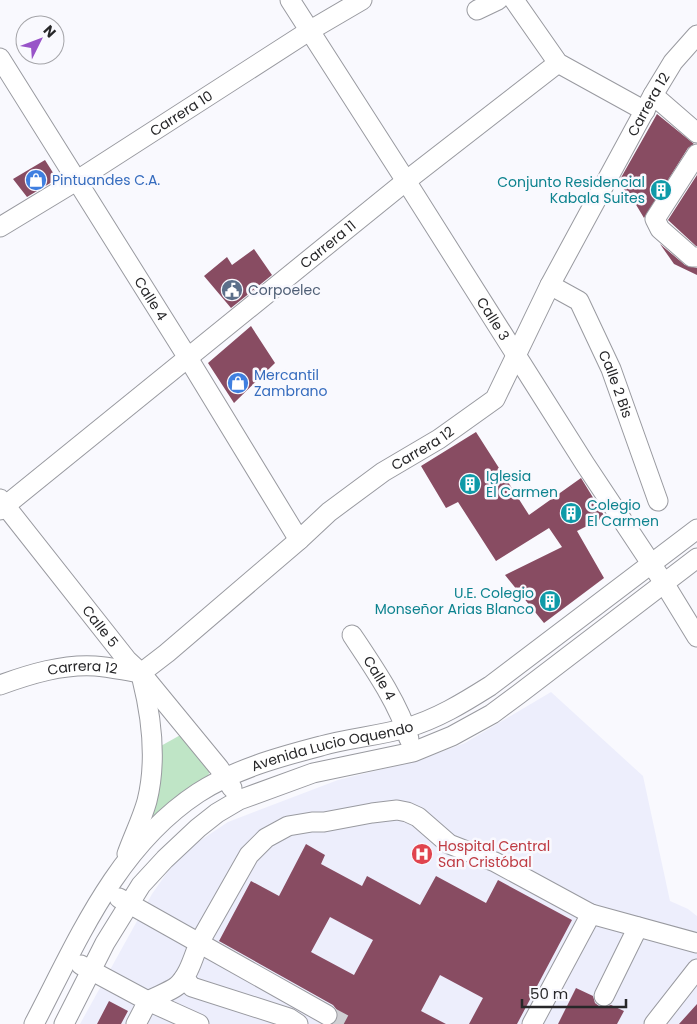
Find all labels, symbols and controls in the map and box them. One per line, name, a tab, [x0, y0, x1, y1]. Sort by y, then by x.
north arrow	[15, 15, 65, 65]
text: N	[39, 21, 61, 42]
street label: Carrera 12	[622, 69, 674, 140]
street label: Carrera 10	[146, 86, 217, 141]
shop icon: Pintuandes C.A.	[24, 168, 48, 192]
place label: Pintuandes C.A.	[52, 170, 160, 190]
place label: Conjunto Residencial Kabala Suites	[497, 172, 645, 208]
building icon: Conjunto Residencial Kabala Suites	[649, 178, 673, 202]
street label: Carrera 11	[296, 215, 360, 273]
street label: Calle 4	[129, 273, 172, 325]
public building icon: Corpoelec	[220, 278, 244, 302]
place label: Corpoelec	[248, 280, 321, 300]
street label: Calle 3	[472, 293, 514, 344]
street label: Calle 2 Bis	[594, 347, 638, 421]
place label: Mercantil Zambrano	[254, 365, 328, 401]
shop icon: Mercantil Zambrano	[226, 371, 250, 395]
street label: Carrera 12	[387, 421, 458, 475]
place label: Iglesia El Carmen	[486, 466, 558, 502]
building icon: Iglesia El Carmen	[458, 472, 482, 496]
place label: Colegio El Carmen	[587, 495, 659, 531]
building icon: Colegio El Carmen	[559, 501, 583, 525]
place label: U.E. Colegio Monseñor Arias Blanco	[375, 583, 534, 619]
building icon: U.E. Colegio Monseñor Arias Blanco	[538, 589, 562, 613]
street label: Calle 5	[77, 601, 123, 651]
street label: Calle 4	[358, 652, 401, 704]
street label: Carrera 12	[46, 656, 119, 680]
street label: Avenida Lucio Oquendo	[249, 716, 416, 776]
place label: Hospital Central San Cristóbal	[438, 836, 550, 872]
hospital icon: Hospital Central San Cristóbal	[410, 842, 434, 866]
scale bar	[522, 976, 626, 1008]
text: 50 m	[530, 983, 568, 1004]

